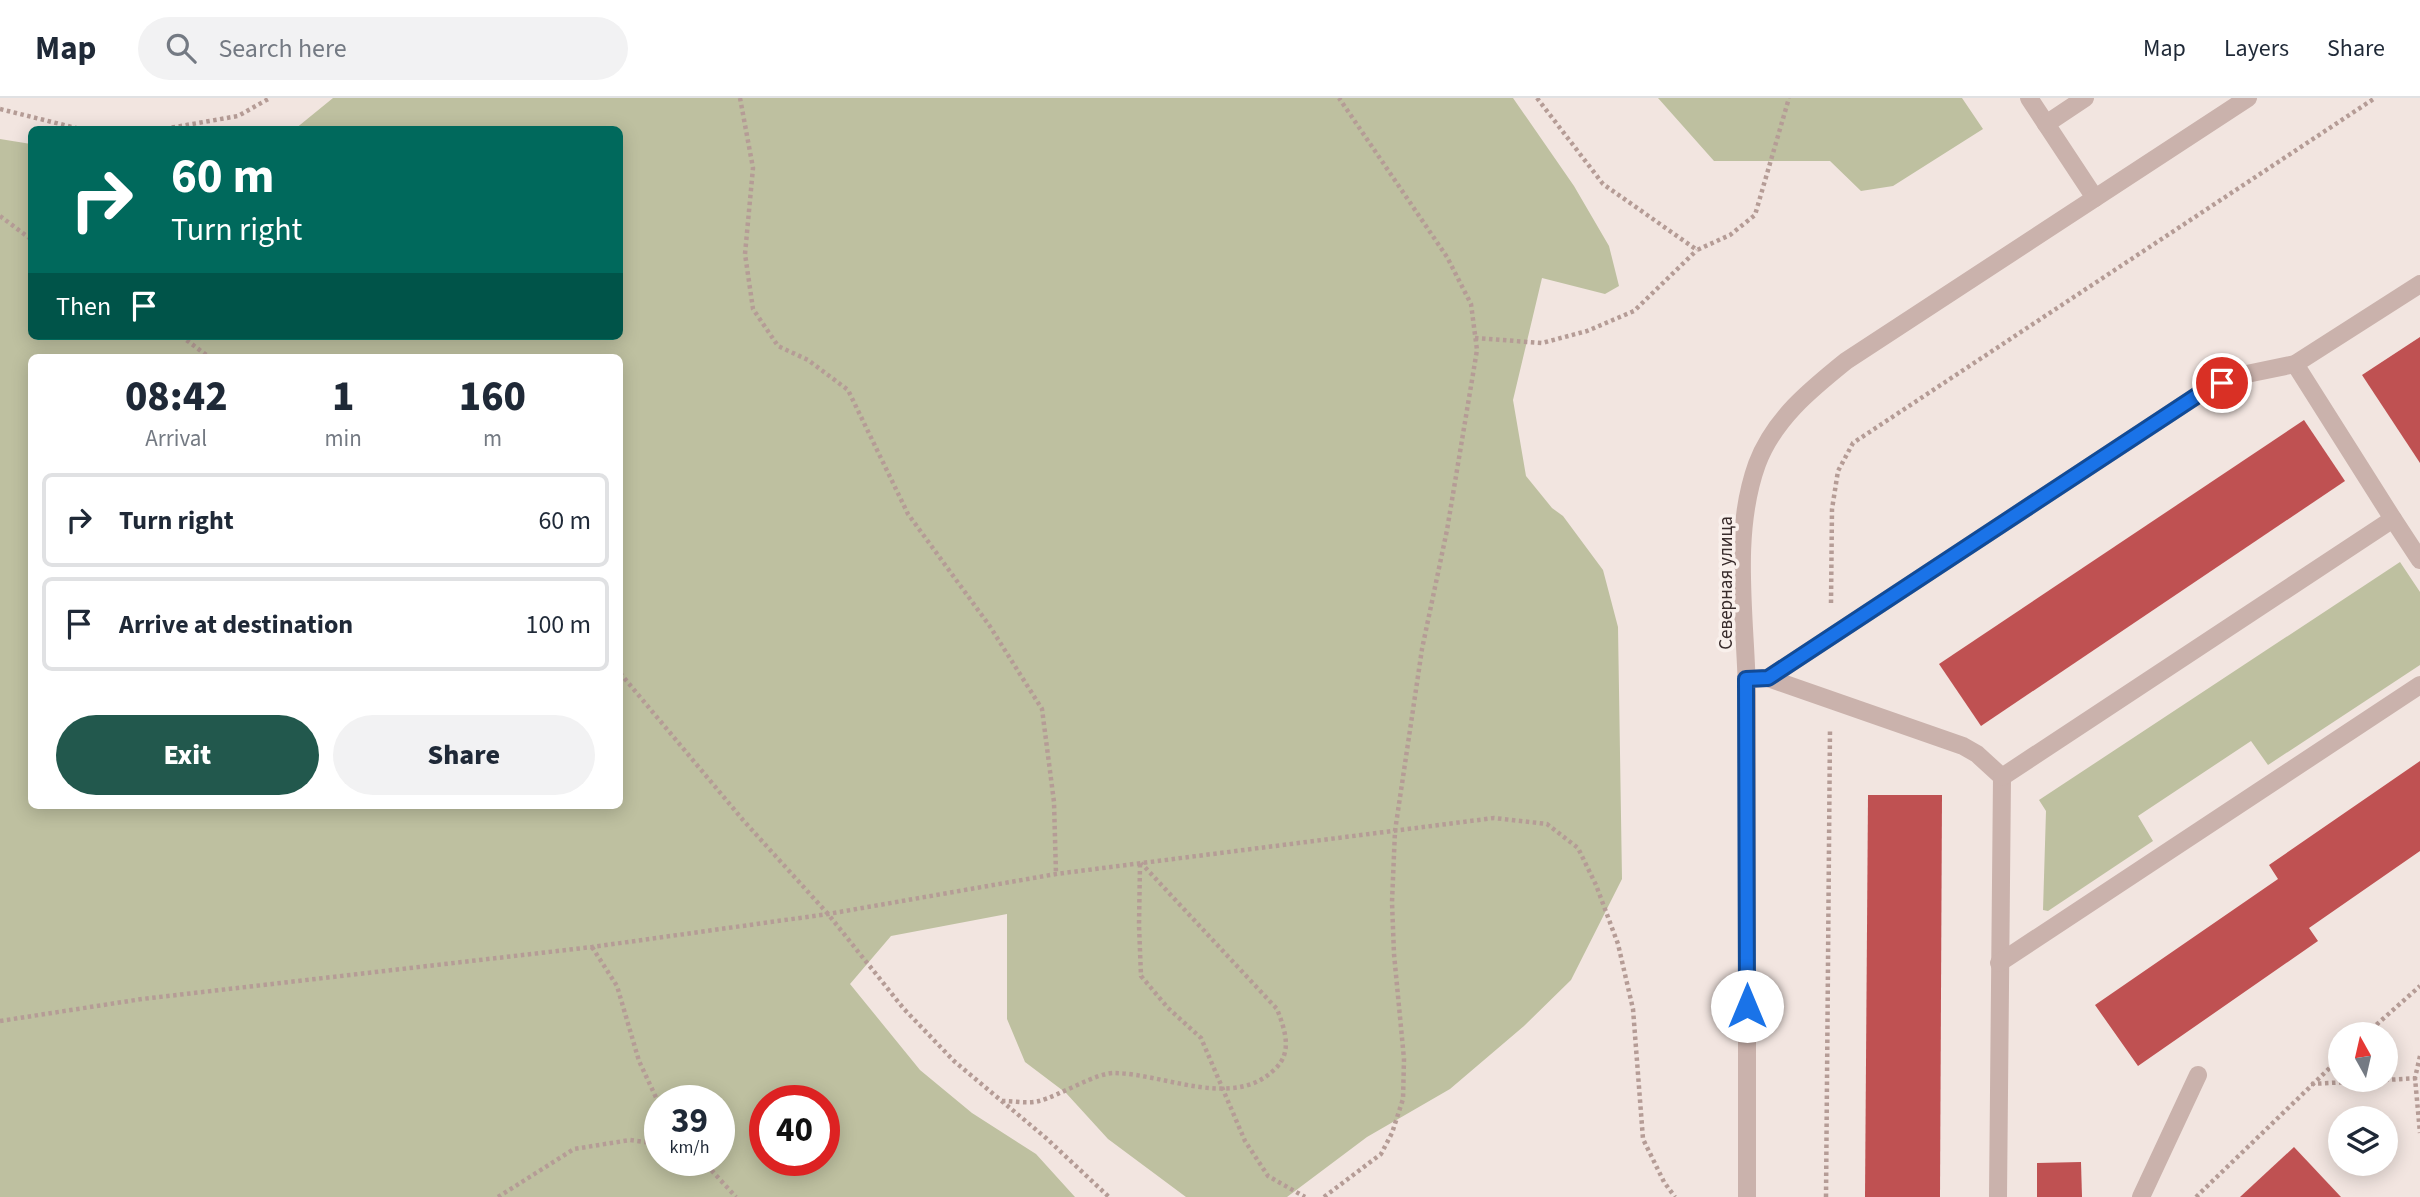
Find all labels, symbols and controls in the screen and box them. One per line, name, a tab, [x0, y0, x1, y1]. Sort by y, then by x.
search box	[138, 17, 628, 80]
text: Map	[35, 25, 96, 72]
icon: search	[162, 29, 200, 67]
text: Search here	[218, 30, 347, 67]
text: Map	[2143, 31, 2186, 66]
text: Layers	[2224, 31, 2289, 66]
text: Share	[2327, 31, 2385, 66]
text: 60 m	[171, 142, 275, 212]
icon: right	[56, 154, 147, 245]
text: Turn right	[171, 207, 302, 253]
icon: arrive	[125, 287, 163, 325]
text: Then	[56, 288, 111, 325]
pin	[2192, 353, 2252, 413]
icon: arrive	[2203, 364, 2241, 402]
text: 08:42	[125, 367, 228, 427]
text: 1	[332, 367, 354, 427]
text: 160	[459, 367, 526, 427]
text: Arrival	[145, 422, 207, 455]
text: min	[325, 422, 362, 455]
text: m	[483, 422, 502, 455]
icon: right	[60, 501, 98, 539]
text: Turn right	[119, 502, 234, 539]
text: 60 m	[538, 502, 591, 539]
street label: Северная улица	[1713, 516, 1740, 650]
icon: arrive	[60, 605, 98, 643]
text: Arrive at destination	[119, 606, 353, 643]
text: 100 m	[525, 606, 591, 643]
button: Exit	[56, 715, 319, 795]
button: Share	[333, 715, 595, 795]
position arrow	[1710, 969, 1784, 1043]
north arrow	[2328, 1022, 2398, 1092]
map controls	[2328, 1022, 2398, 1176]
speed limit sign: 40	[749, 1085, 840, 1176]
text: 39	[671, 1096, 708, 1146]
button: layers	[2328, 1106, 2398, 1176]
text: km/h	[670, 1135, 709, 1160]

